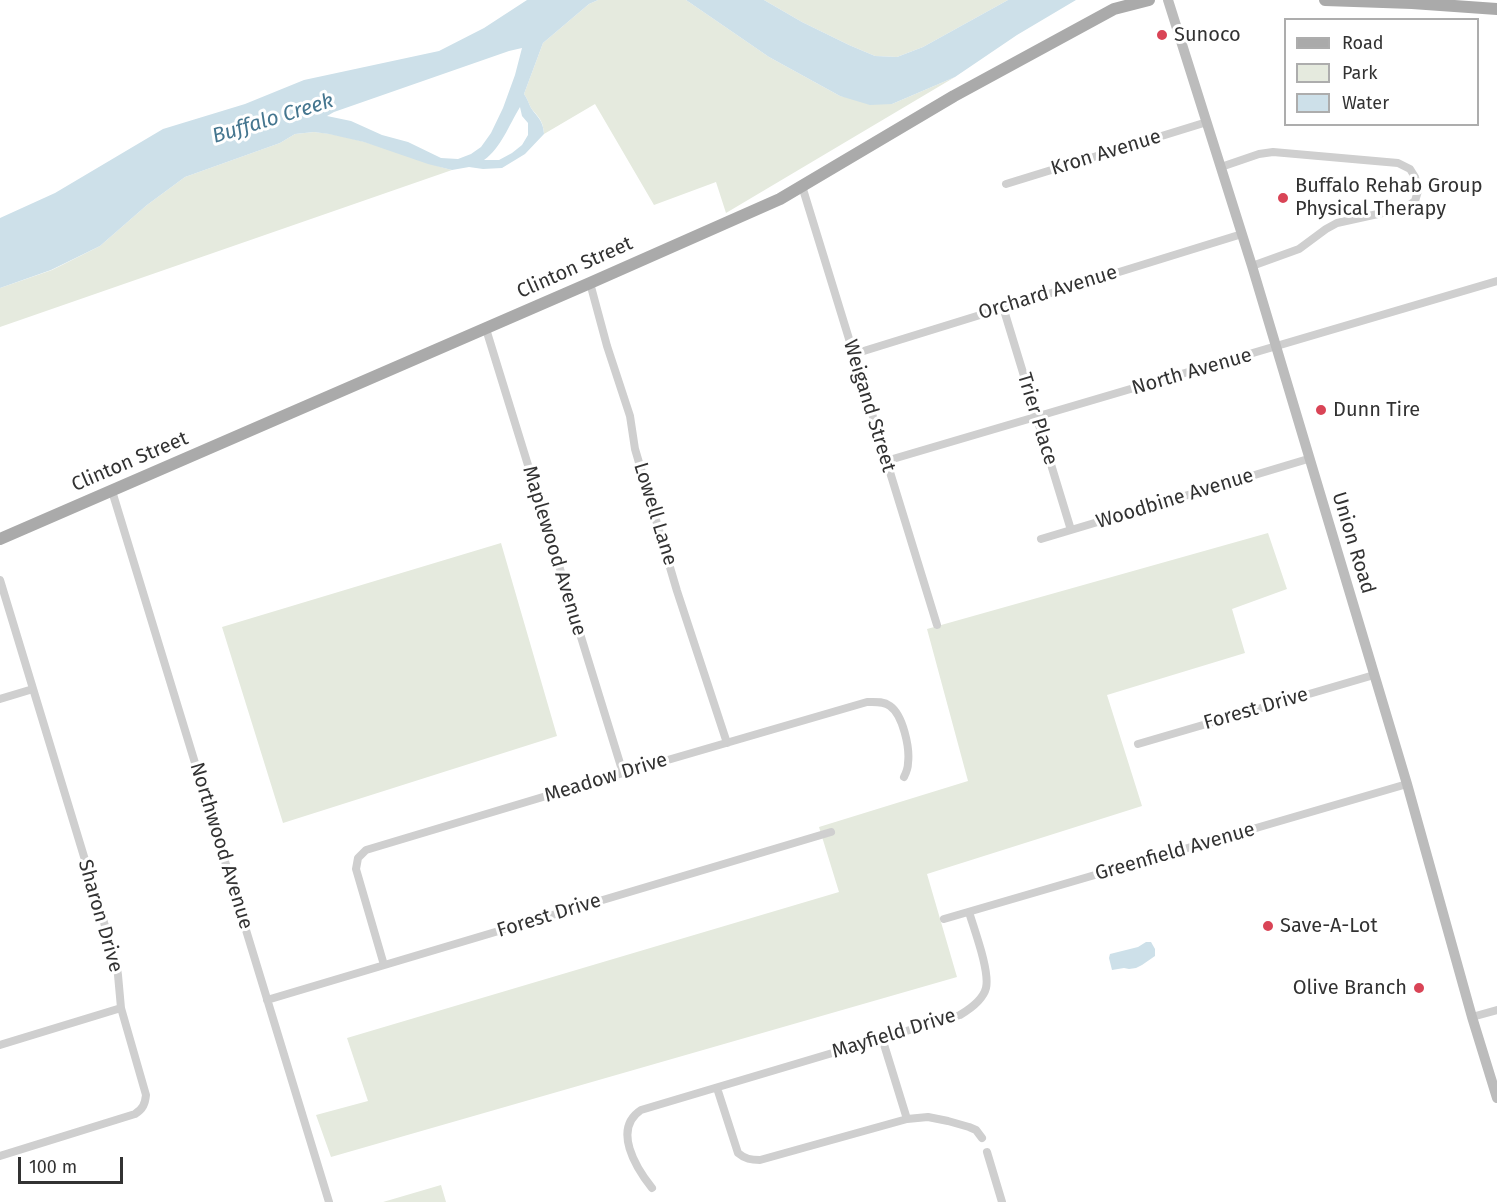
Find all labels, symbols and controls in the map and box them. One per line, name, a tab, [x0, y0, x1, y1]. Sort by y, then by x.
legend	[1284, 18, 1479, 126]
place label: Sunoco	[1174, 23, 1241, 47]
marker: Sunoco	[1155, 28, 1169, 42]
text: Road	[1342, 32, 1384, 54]
text: Park	[1342, 62, 1377, 84]
water label: Buffalo Creek	[209, 89, 337, 149]
text: Water	[1342, 92, 1389, 114]
street label: Kron Avenue	[1048, 125, 1164, 181]
place label: Buffalo Rehab Group Physical Therapy	[1295, 174, 1483, 221]
marker: Buffalo Rehab Group Physical Therapy	[1276, 191, 1290, 205]
street label: Clinton Street	[513, 232, 637, 304]
street label: Orchard Avenue	[976, 260, 1120, 326]
street label: Weigand Street	[837, 337, 901, 475]
street label: North Avenue	[1129, 343, 1255, 401]
street label: Trier Place	[1012, 370, 1062, 468]
place label: Dunn Tire	[1333, 398, 1420, 422]
marker: Dunn Tire	[1314, 403, 1328, 417]
street label: Clinton Street	[68, 427, 192, 497]
street label: Lowell Lane	[628, 459, 682, 569]
street label: Maplewood Avenue	[517, 463, 591, 639]
street label: Woodbine Avenue	[1093, 464, 1257, 534]
street label: Union Road	[1326, 489, 1380, 597]
street label: Forest Drive	[1201, 683, 1311, 735]
street label: Meadow Drive	[542, 748, 670, 808]
street label: Northwood Avenue	[184, 760, 258, 932]
street label: Greenfield Avenue	[1092, 818, 1258, 886]
street label: Sharon Drive	[72, 857, 128, 975]
street label: Forest Drive	[494, 889, 604, 943]
place label: Save-A-Lot	[1280, 914, 1378, 938]
marker: Save-A-Lot	[1261, 919, 1275, 933]
place label: Olive Branch	[1293, 976, 1407, 1000]
marker: Olive Branch	[1412, 981, 1426, 995]
street label: Mayfield Drive	[829, 1004, 959, 1064]
scale bar	[21, 1145, 126, 1183]
text: 100 m	[29, 1156, 77, 1178]

